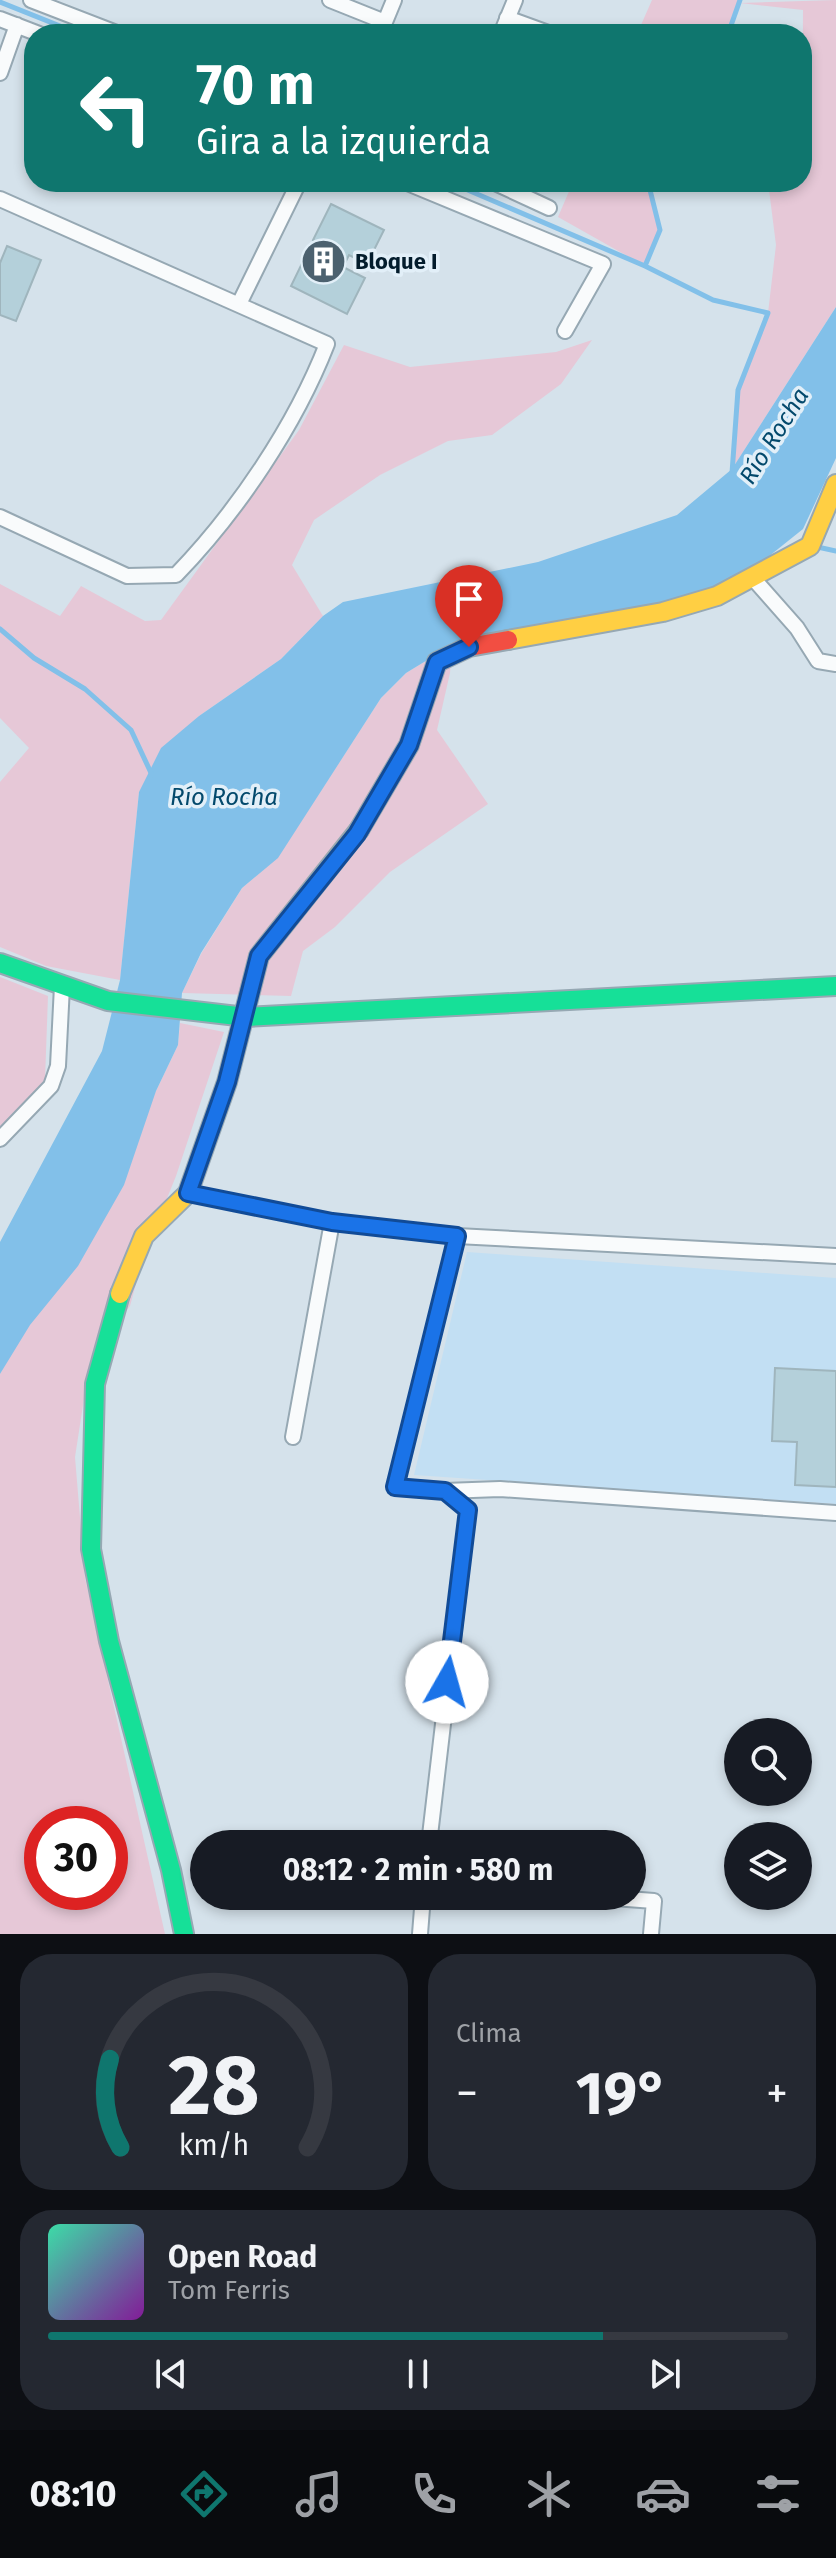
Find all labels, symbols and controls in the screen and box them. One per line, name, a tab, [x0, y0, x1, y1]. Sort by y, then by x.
text: 70 m	[196, 52, 315, 119]
icon: left	[64, 56, 168, 160]
text: Gira a la izquierda	[196, 120, 491, 164]
building icon: Bloque I	[300, 237, 348, 285]
place label: Bloque I	[355, 248, 437, 275]
water label: Río Rocha	[734, 383, 814, 489]
pin	[435, 565, 503, 647]
icon: arrive	[447, 577, 491, 621]
water label: Río Rocha	[170, 783, 278, 811]
position arrow	[405, 1640, 489, 1724]
map controls	[724, 1718, 812, 1910]
button: search	[724, 1718, 812, 1806]
speed limit sign: 30	[24, 1806, 128, 1910]
button: layers	[724, 1822, 812, 1910]
text: 08:12 · 2 min · 580 m	[283, 1852, 553, 1888]
text: Clima	[456, 2018, 522, 2049]
text: 28	[168, 2036, 260, 2136]
text: 19°	[576, 2058, 668, 2130]
text: −	[456, 2067, 478, 2120]
text: +	[766, 2067, 788, 2120]
text: km/h	[179, 2128, 249, 2163]
text: Open Road	[168, 2239, 317, 2275]
text: Tom Ferris	[168, 2275, 290, 2306]
icon: previous	[149, 2352, 193, 2396]
icon: pause	[396, 2352, 440, 2396]
icon: next	[643, 2352, 687, 2396]
icon: directions	[176, 2466, 232, 2522]
icon: music	[291, 2466, 347, 2522]
icon: phone	[406, 2466, 462, 2522]
icon: climate	[521, 2466, 577, 2522]
icon: car	[635, 2466, 691, 2522]
icon: filters	[750, 2466, 806, 2522]
text: 08:10	[29, 2472, 117, 2516]

